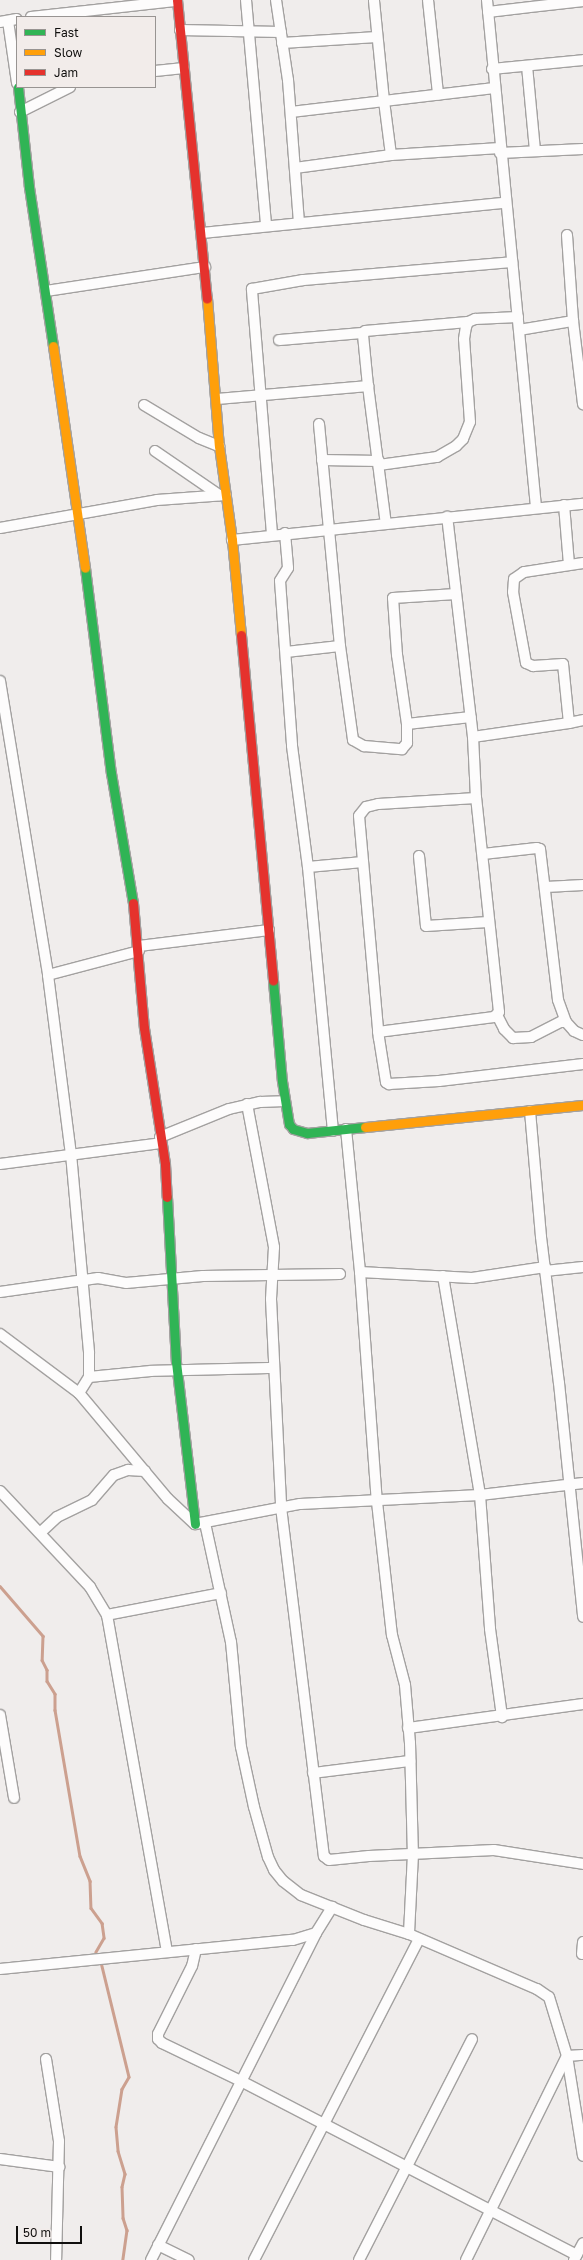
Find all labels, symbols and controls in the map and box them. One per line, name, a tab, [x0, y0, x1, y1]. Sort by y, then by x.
legend	[16, 16, 156, 88]
text: Fast	[54, 25, 79, 40]
text: Slow	[54, 45, 82, 60]
text: Jam	[54, 65, 78, 80]
scale bar	[18, 2218, 84, 2244]
text: 50 m	[23, 2225, 51, 2240]

